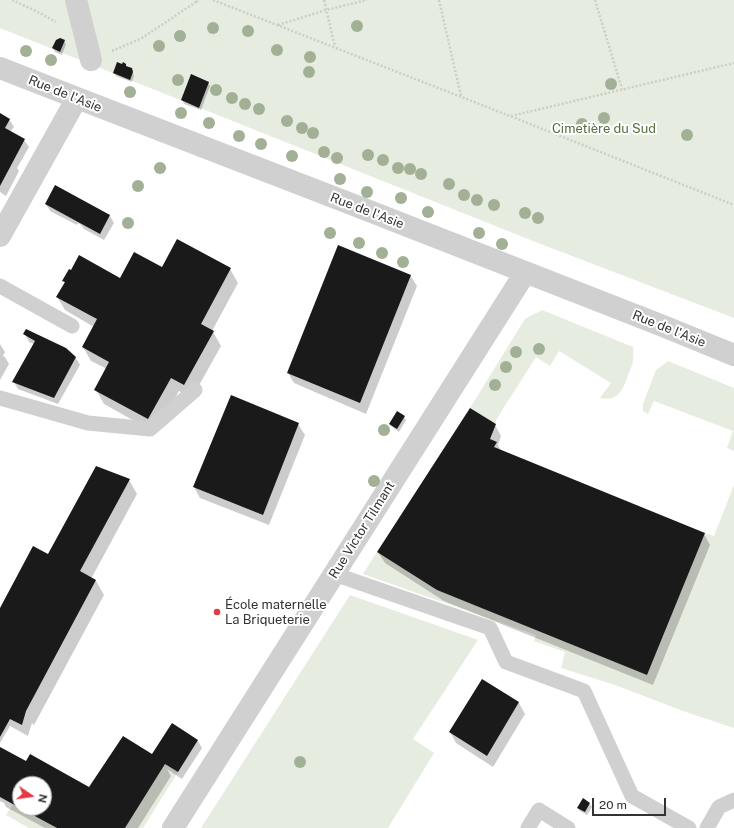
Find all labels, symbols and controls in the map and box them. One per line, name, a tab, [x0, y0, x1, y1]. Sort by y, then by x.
street label: Rue de l'Asie	[26, 72, 104, 116]
park label: Cimetière du Sud	[552, 121, 656, 137]
street label: Rue de l'Asie	[328, 190, 406, 232]
street label: Rue de l'Asie	[630, 307, 708, 351]
street label: Rue Victor Tilmant	[326, 479, 398, 581]
place label: École maternelle La Briqueterie	[225, 597, 327, 628]
marker: École maternelle La Briqueterie	[212, 607, 222, 617]
north arrow	[12, 776, 52, 816]
scale bar	[594, 790, 668, 816]
text: N	[36, 793, 50, 804]
text: 20 m	[599, 798, 627, 812]

